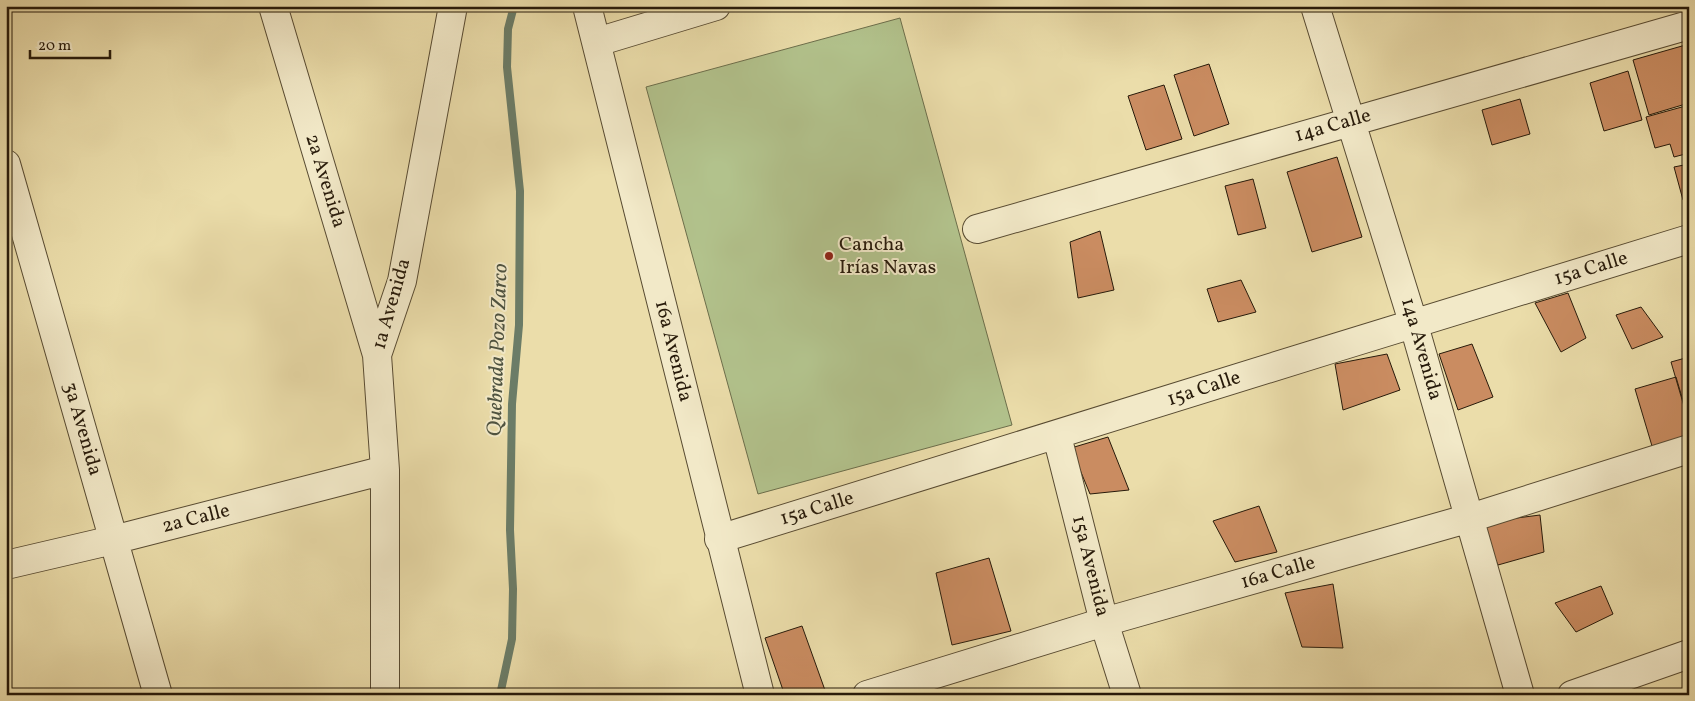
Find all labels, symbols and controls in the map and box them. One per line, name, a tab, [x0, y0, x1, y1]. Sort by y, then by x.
scale bar	[30, 28, 110, 60]
text: 20 m	[38, 36, 71, 57]
street label: 14a Calle	[1292, 102, 1374, 150]
street label: 2a Avenida	[297, 131, 353, 231]
place label: Cancha Irías Navas	[839, 231, 936, 282]
street label: 15a Calle	[1551, 245, 1631, 293]
marker: Cancha Irías Navas	[823, 250, 835, 262]
street label: 1a Avenida	[366, 255, 418, 353]
water label: Quebrada Pozo Zarco	[480, 263, 516, 437]
street label: 14a Avenida	[1393, 294, 1449, 404]
street label: 16a Avenida	[647, 297, 699, 405]
street label: 15a Calle	[1164, 364, 1244, 414]
street label: 3a Avenida	[55, 379, 109, 479]
street label: 15a Calle	[777, 485, 857, 533]
street label: 2a Calle	[159, 497, 233, 541]
street label: 15a Avenida	[1064, 513, 1116, 620]
street label: 16a Calle	[1237, 549, 1319, 597]

